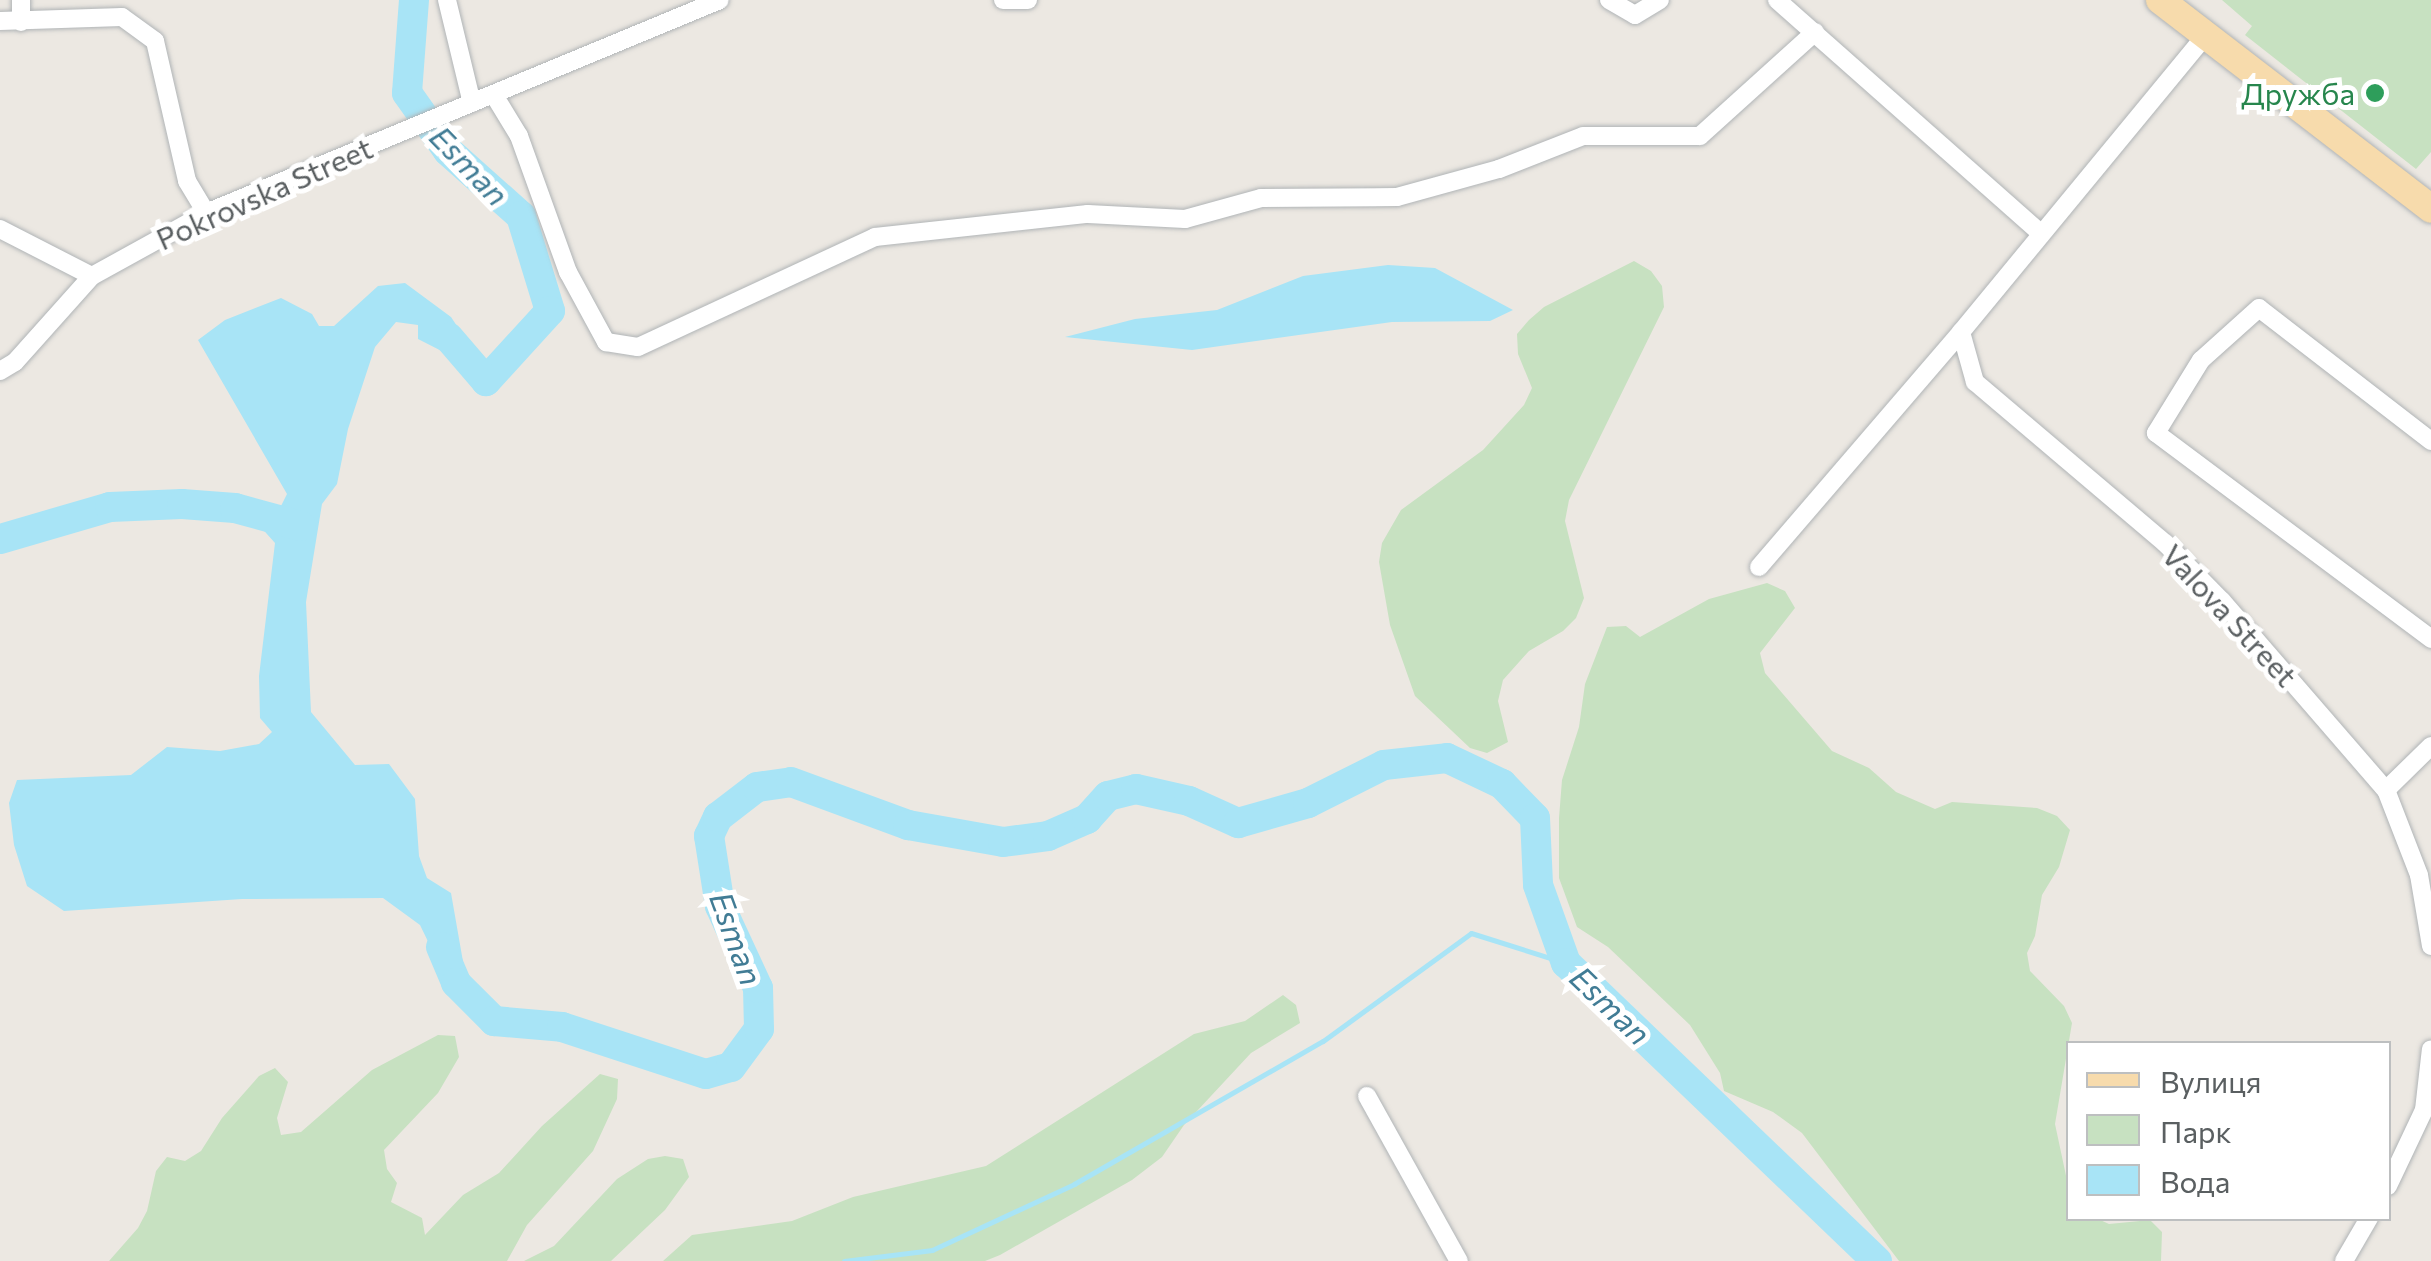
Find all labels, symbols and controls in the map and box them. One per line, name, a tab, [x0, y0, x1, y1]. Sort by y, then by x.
place label: Дружба	[2241, 75, 2355, 111]
marker: Дружба	[2364, 82, 2386, 104]
water label: Esman	[423, 117, 517, 213]
street label: Pokrovska Street	[150, 129, 378, 257]
street label: Valova Street	[2155, 537, 2305, 693]
water label: Esman	[702, 886, 772, 990]
water label: Esman	[1563, 958, 1659, 1052]
legend	[2066, 1041, 2391, 1221]
text: Вулиця	[2160, 1062, 2262, 1099]
text: Парк	[2160, 1112, 2232, 1149]
text: Вода	[2160, 1162, 2230, 1199]

